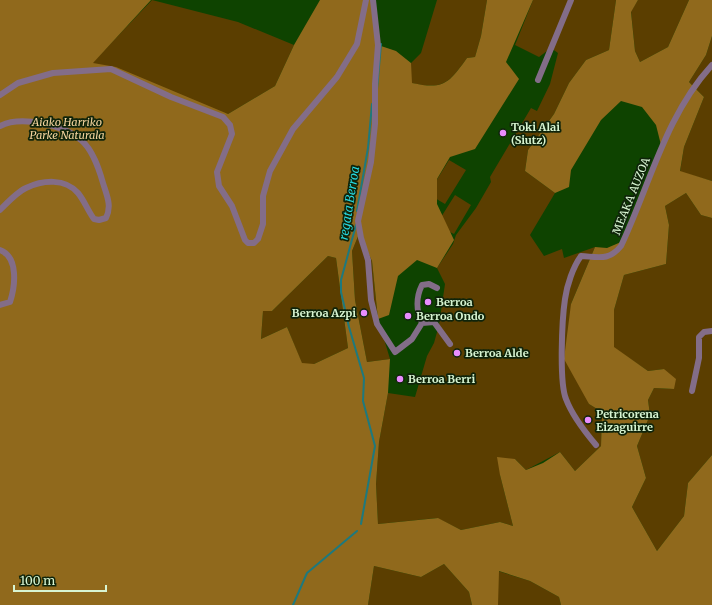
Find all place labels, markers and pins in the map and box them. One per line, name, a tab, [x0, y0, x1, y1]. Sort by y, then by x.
place label: Toki Alai (Siutz)	[511, 120, 560, 147]
marker: Toki Alai (Siutz)	[498, 128, 508, 138]
place label: Berroa	[436, 295, 473, 309]
marker: Berroa	[423, 297, 433, 307]
place label: Berroa Azpi	[292, 306, 356, 320]
marker: Berroa Azpi	[359, 308, 369, 318]
place label: Berroa Ondo	[416, 309, 485, 323]
marker: Berroa Ondo	[403, 311, 413, 321]
place label: Berroa Alde	[465, 346, 529, 360]
marker: Berroa Alde	[452, 348, 462, 358]
place label: Berroa Berri	[408, 372, 475, 386]
marker: Berroa Berri	[395, 374, 405, 384]
place label: Petricorena Eizaguirre	[596, 407, 659, 434]
marker: Petricorena Eizaguirre	[583, 415, 593, 425]

